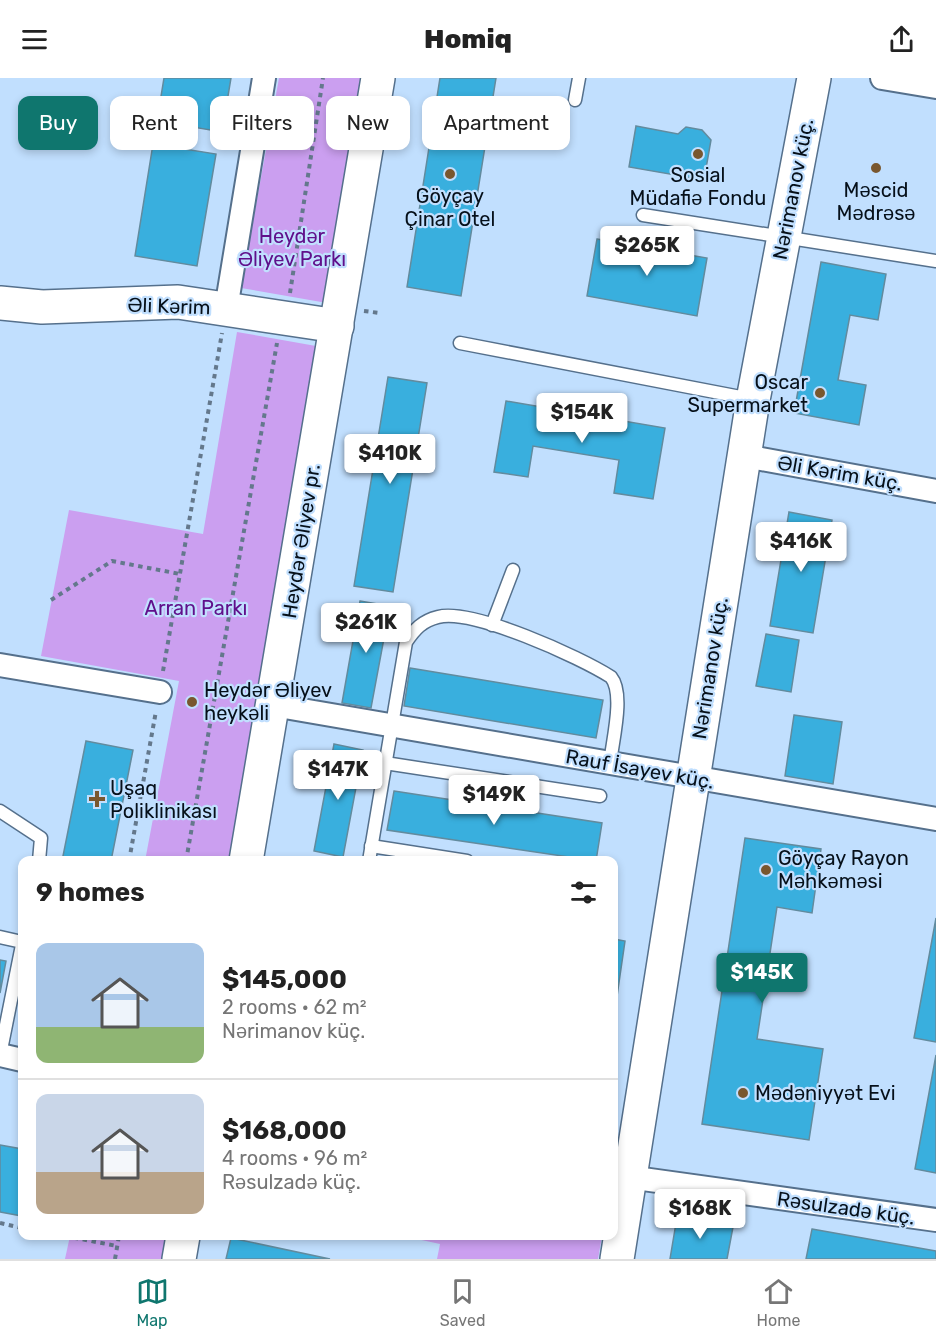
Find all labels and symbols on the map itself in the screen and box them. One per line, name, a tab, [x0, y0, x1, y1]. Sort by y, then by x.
street label: Nərimanov küç.	[768, 116, 818, 262]
marker: Sosial Müdafiə Fondu	[691, 147, 705, 161]
marker: Məscid Mədrəsə	[869, 161, 883, 175]
place label: Sosial Müdafiə Fondu	[630, 163, 766, 210]
marker: Göyçay Çinar Otel	[443, 167, 457, 181]
place label: Məscid Mədrəsə	[837, 178, 915, 225]
place label: Göyçay Çinar Otel	[405, 184, 495, 231]
park label: Heydər Əliyev Parkı	[238, 224, 346, 271]
pin: $265K	[605, 226, 689, 277]
street label: Əli Kərim	[127, 293, 211, 319]
place label: Oscar Supermarket	[688, 370, 808, 417]
marker: Oscar Supermarket	[813, 386, 827, 400]
pin: $154K	[540, 393, 624, 444]
pin: $410K	[348, 434, 432, 485]
street label: Əli Kərim küç.	[776, 450, 904, 496]
street label: Heydər Əliyev pr.	[277, 462, 325, 620]
pin: $416K	[759, 522, 843, 573]
street label: Nərimanov küç.	[687, 595, 733, 741]
park label: Arran Parkı	[145, 596, 247, 620]
pin: $261K	[324, 603, 408, 654]
place label: Heydər Əliyev heykəli	[204, 678, 332, 725]
marker: Heydər Əliyev heykəli	[185, 695, 199, 709]
street label: Rauf İsayev küç.	[564, 744, 716, 794]
pin: $147K	[296, 750, 380, 801]
pin: $149K	[452, 775, 536, 826]
place label: Uşaq Poliklinikası	[110, 776, 217, 823]
marker: Uşaq Poliklinikası	[88, 790, 106, 808]
place label: Göyçay Rayon Məhkəməsi	[778, 846, 909, 893]
marker: Göyçay Rayon Məhkəməsi	[759, 863, 773, 877]
pin: $145K	[720, 953, 804, 1004]
place label: Mədəniyyət Evi	[755, 1081, 896, 1105]
marker: Mədəniyyət Evi	[736, 1086, 750, 1100]
street label: Rəsulzadə küç.	[776, 1186, 916, 1230]
pin: $168K	[658, 1189, 742, 1240]

